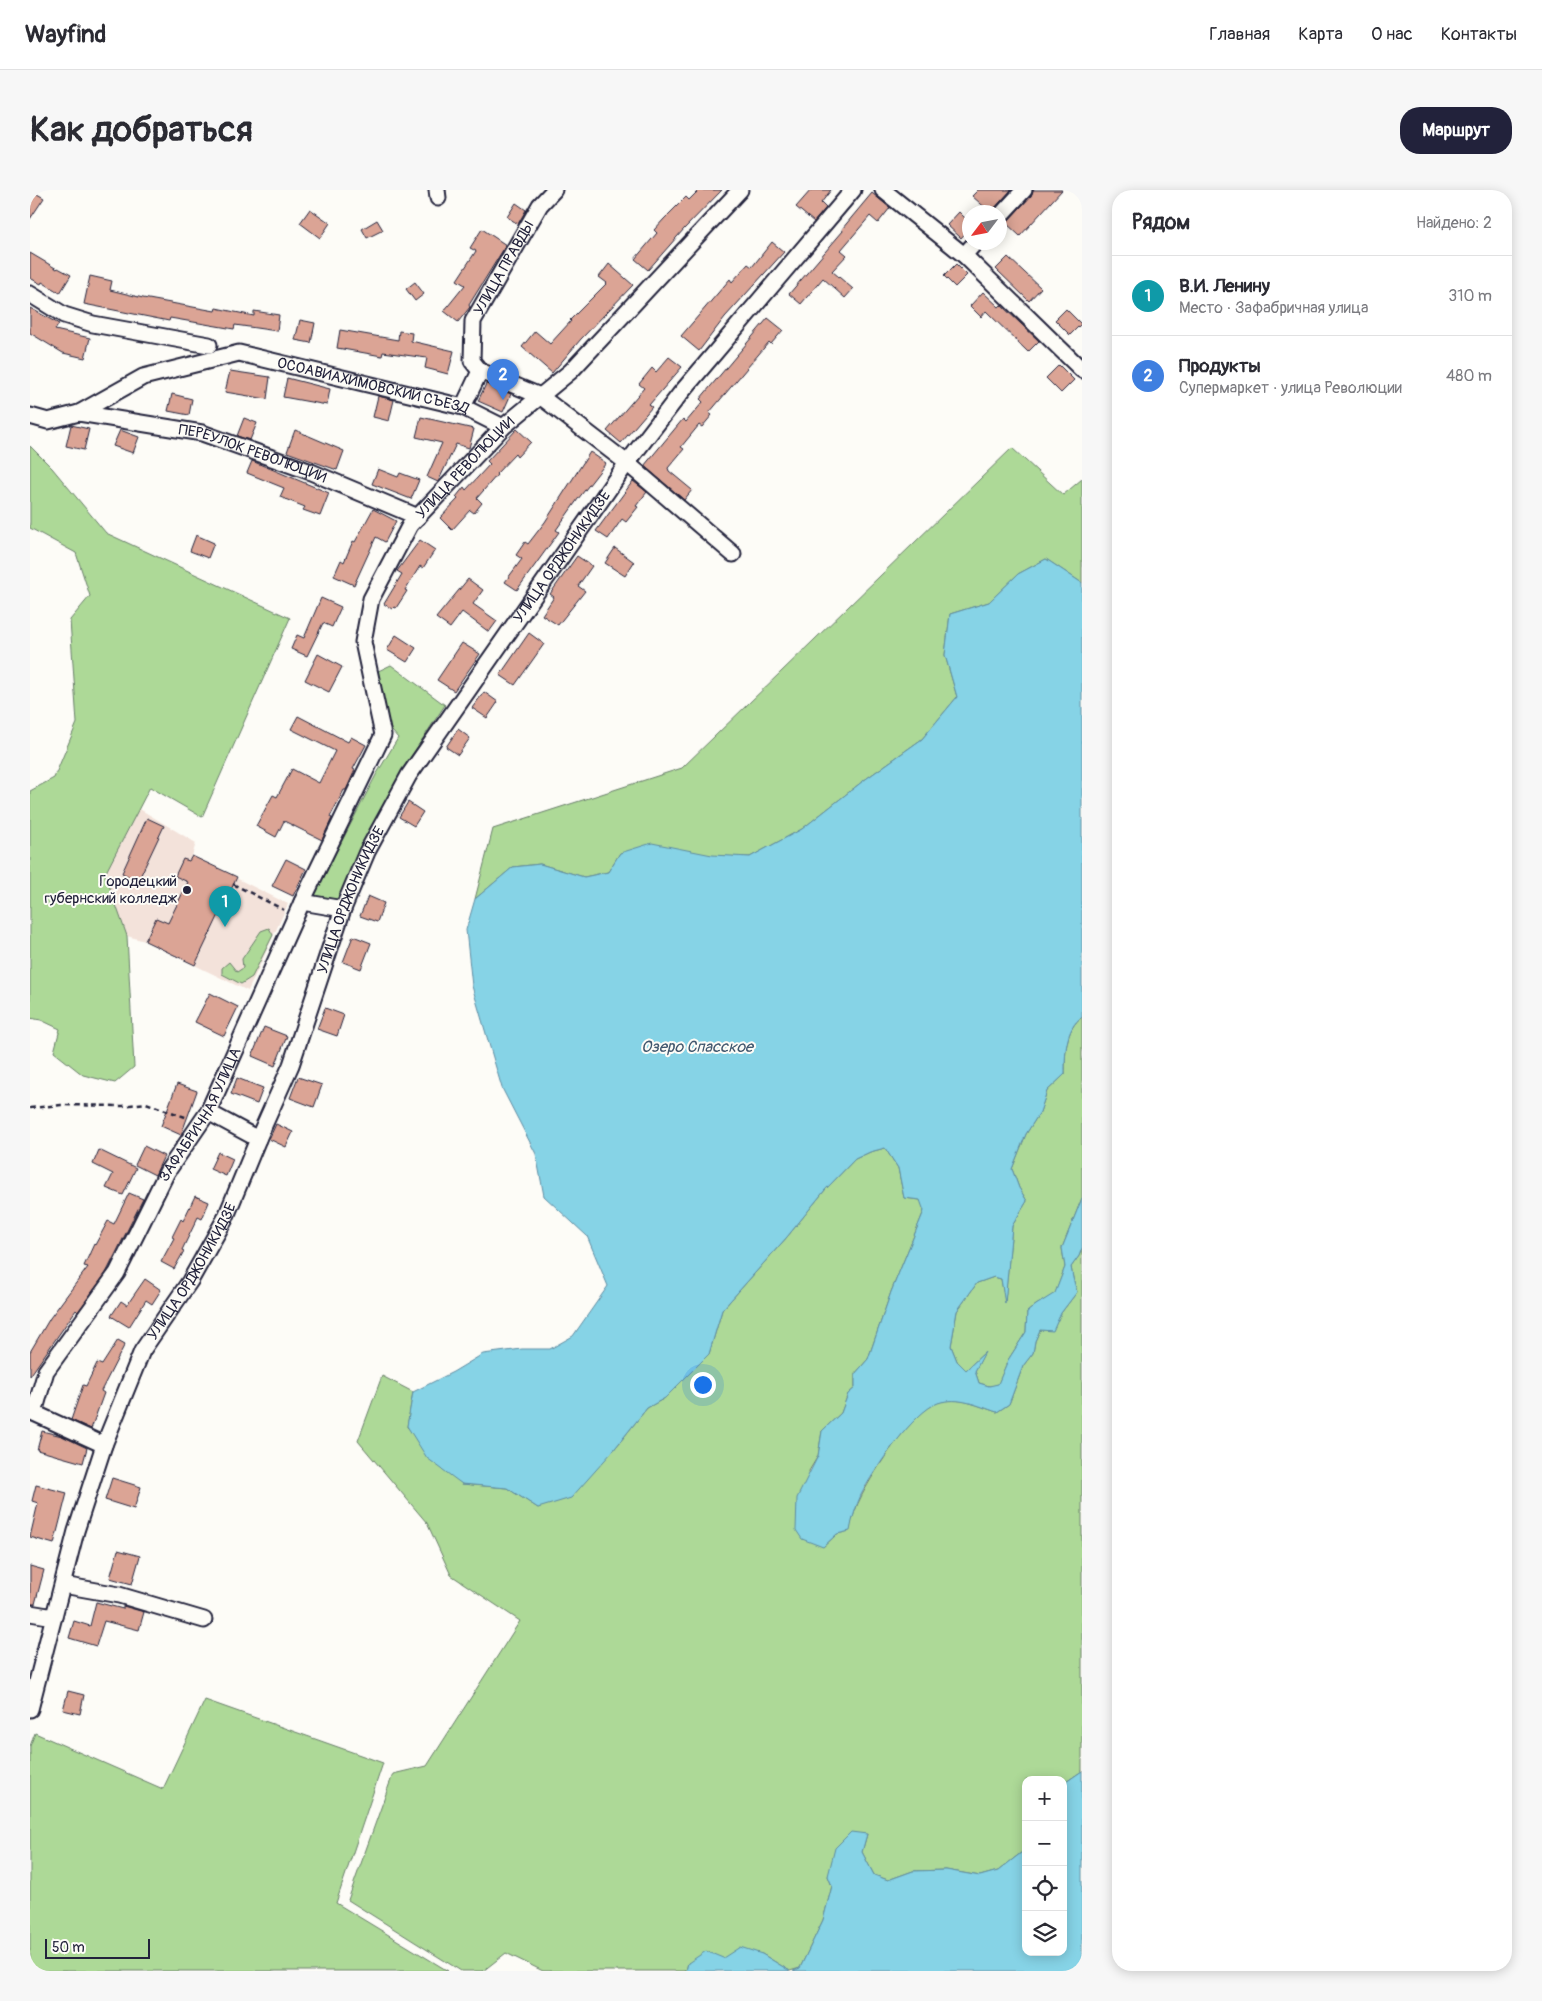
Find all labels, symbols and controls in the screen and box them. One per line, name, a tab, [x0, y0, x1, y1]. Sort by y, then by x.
text: Wayfind	[25, 20, 106, 49]
text: Главная	[1209, 23, 1270, 46]
text: Карта	[1298, 23, 1343, 46]
text: О нас	[1371, 23, 1413, 46]
text: Контакты	[1441, 23, 1517, 46]
button: Маршрут	[1400, 107, 1512, 154]
text: Как добраться	[30, 108, 253, 152]
north arrow	[962, 205, 1007, 250]
text: Рядом	[1132, 209, 1190, 236]
text: Найдено: 2	[1416, 213, 1492, 233]
street label: УЛИЦА ПРАВДЫ	[470, 218, 539, 318]
text: В.И. Ленину	[1179, 274, 1270, 298]
text: 1	[1145, 286, 1151, 306]
text: 310 m	[1448, 286, 1492, 306]
text: Место · Зафабричная улица	[1179, 298, 1368, 318]
street label: ОСОАВИАХИМОВСКИЙ СЪЕЗД	[275, 354, 473, 419]
text: Продукты	[1179, 354, 1261, 378]
pin: 2	[487, 359, 519, 400]
text: 2	[1144, 366, 1152, 386]
text: 480 m	[1446, 366, 1492, 386]
text: Супермаркет · улица Революции	[1179, 378, 1402, 398]
street label: УЛИЦА РЕВОЛЮЦИИ	[412, 412, 519, 523]
street label: ПЕРЕУЛОК РЕВОЛЮЦИИ	[177, 420, 330, 488]
street label: УЛИЦА ОРДЖОНИКИДЗЕ	[509, 487, 615, 627]
street label: УЛИЦА ОРДЖОНИКИДЗЕ	[313, 823, 389, 976]
place label: Городецкий губернский колледж	[45, 872, 177, 908]
marker: Городецкий губернский колледж	[181, 884, 193, 896]
pin: 1	[209, 886, 241, 927]
water label: Озеро Спасское	[641, 1037, 755, 1057]
street label: ЗАФАБРИЧНАЯ УЛИЦА	[155, 1044, 246, 1185]
street label: УЛИЦА ОРДЖОНИКИДЗЕ	[143, 1200, 241, 1344]
your location	[690, 1372, 716, 1398]
map controls	[1022, 1776, 1067, 1956]
button: +	[1022, 1776, 1067, 1821]
button: −	[1022, 1821, 1067, 1866]
button: locate	[1022, 1866, 1067, 1911]
button: layers	[1022, 1911, 1067, 1956]
scale bar	[45, 1936, 150, 1959]
text: 50 m	[52, 1939, 85, 1956]

